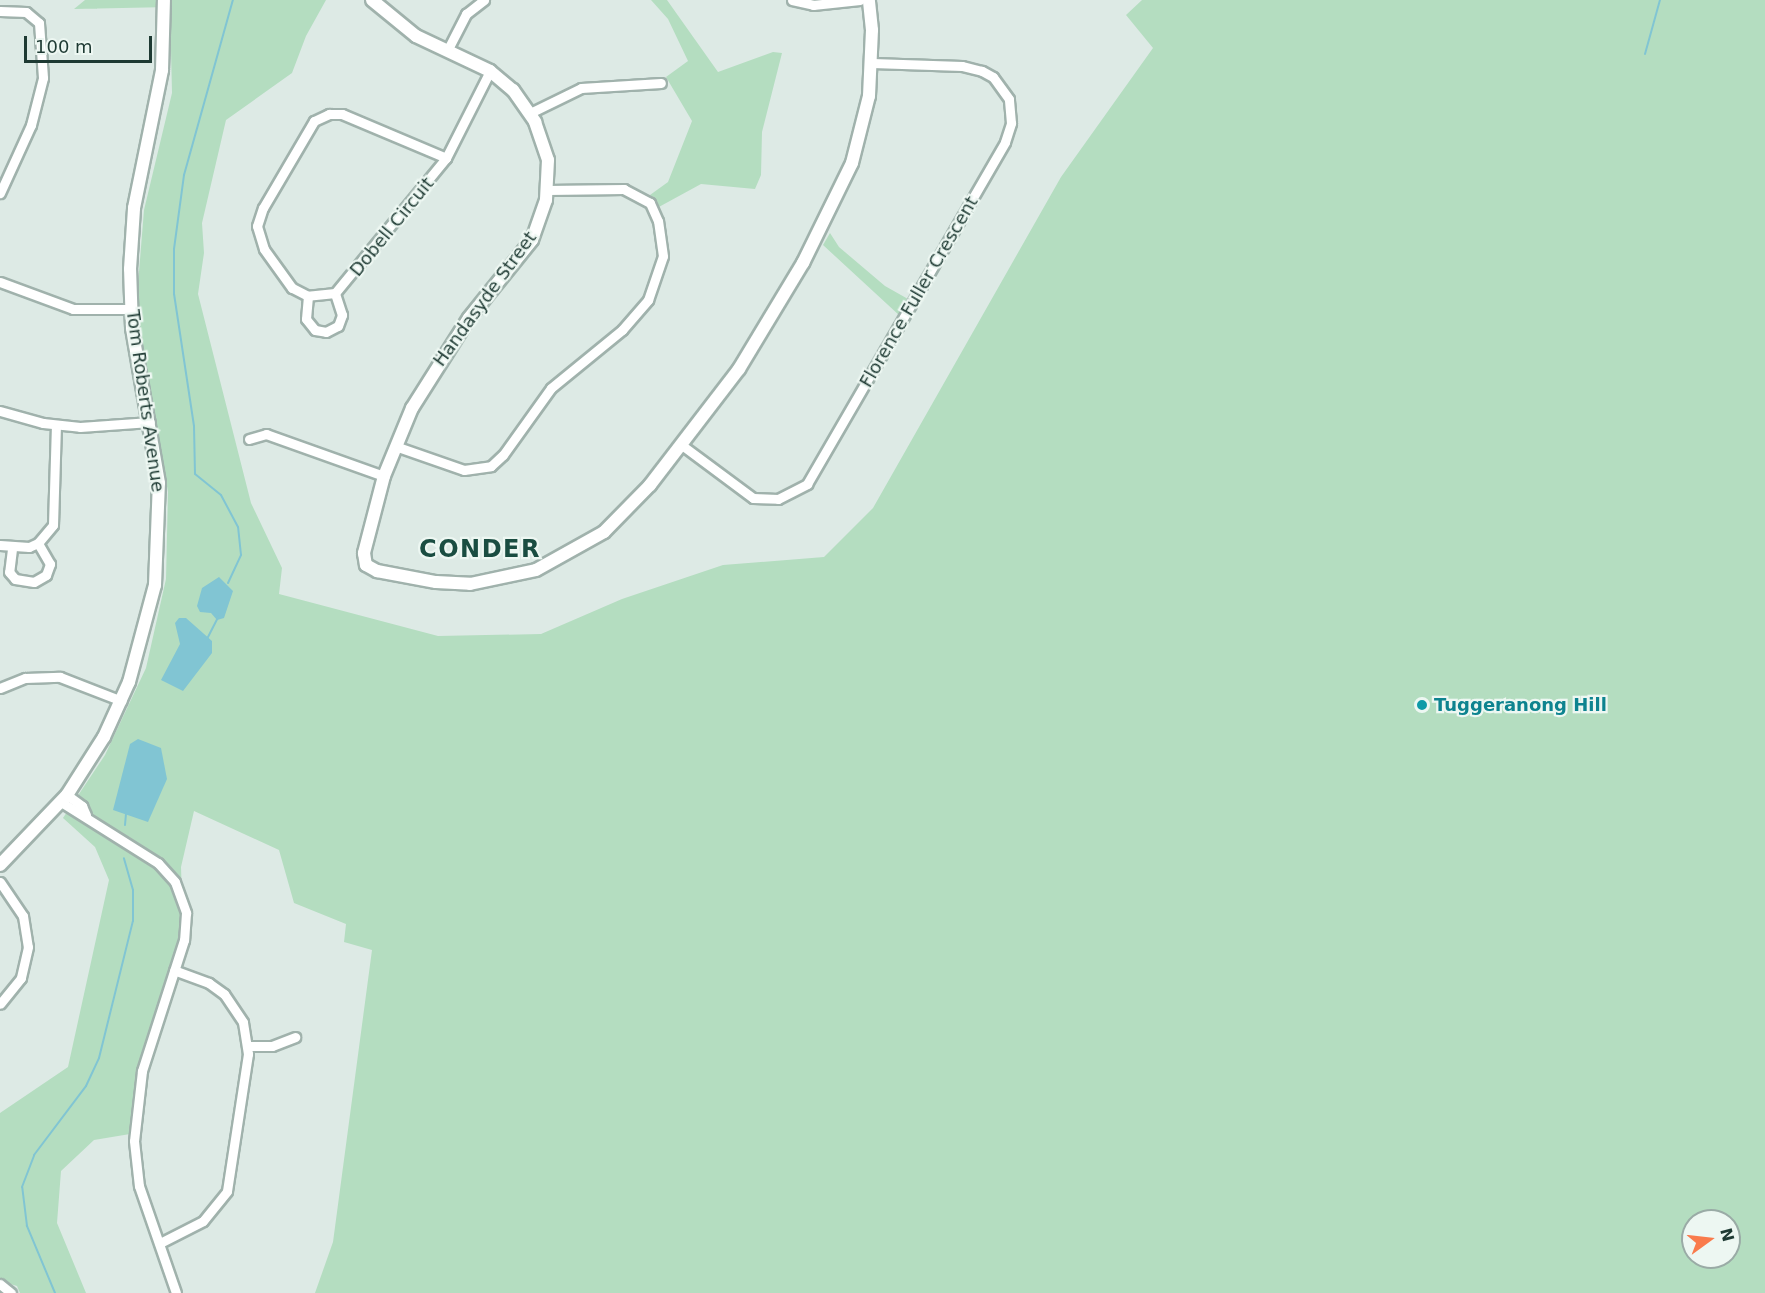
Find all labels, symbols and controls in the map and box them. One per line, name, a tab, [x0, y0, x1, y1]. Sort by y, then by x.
scale bar	[27, 24, 154, 62]
text: 100 m	[35, 36, 93, 57]
street label: Dobell Circuit	[346, 173, 438, 281]
street label: Florence Fuller Crescent	[855, 193, 983, 391]
street label: Handasyde Street	[429, 227, 541, 371]
street label: Tom Roberts Avenue	[122, 308, 168, 494]
district label: CONDER	[419, 536, 541, 564]
place label: Tuggeranong Hill	[1434, 694, 1607, 716]
marker: Tuggeranong Hill	[1415, 698, 1429, 712]
north arrow	[1681, 1209, 1741, 1269]
text: N	[1716, 1226, 1738, 1244]

